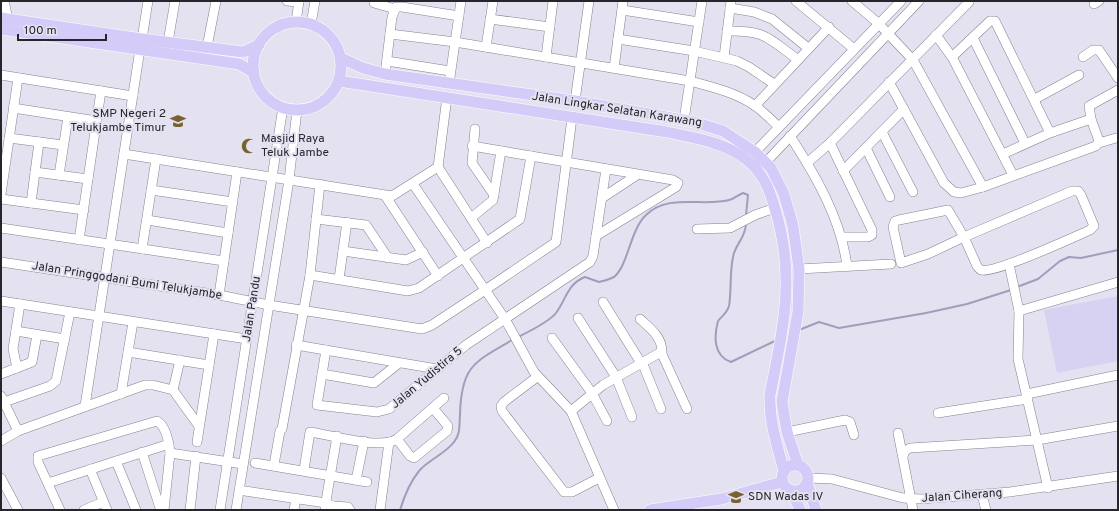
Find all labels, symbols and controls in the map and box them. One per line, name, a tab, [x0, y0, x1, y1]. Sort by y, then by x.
scale bar	[18, 16, 106, 42]
text: 100 m	[24, 23, 57, 39]
street label: Jalan Lingkar Selatan Karawang	[531, 89, 703, 131]
place label: SMP Negeri 2 Telukjambe Timur	[70, 106, 166, 136]
school or university icon: SMP Negeri 2 Telukjambe Timur	[169, 112, 187, 130]
place label: Masjid Raya Teluk Jambe	[261, 131, 329, 161]
mosque icon: Masjid Raya Teluk Jambe	[240, 137, 258, 155]
street label: Jalan Pringgodani Bumi Telukjambe	[31, 258, 223, 304]
street label: Jalan Pandu	[239, 275, 265, 343]
street label: Jalan Yudistira 5	[388, 343, 466, 413]
street label: Jalan Ciherang	[921, 485, 1003, 507]
school or university icon: SDN Wadas IV	[727, 488, 745, 506]
place label: SDN Wadas IV	[748, 489, 824, 505]

